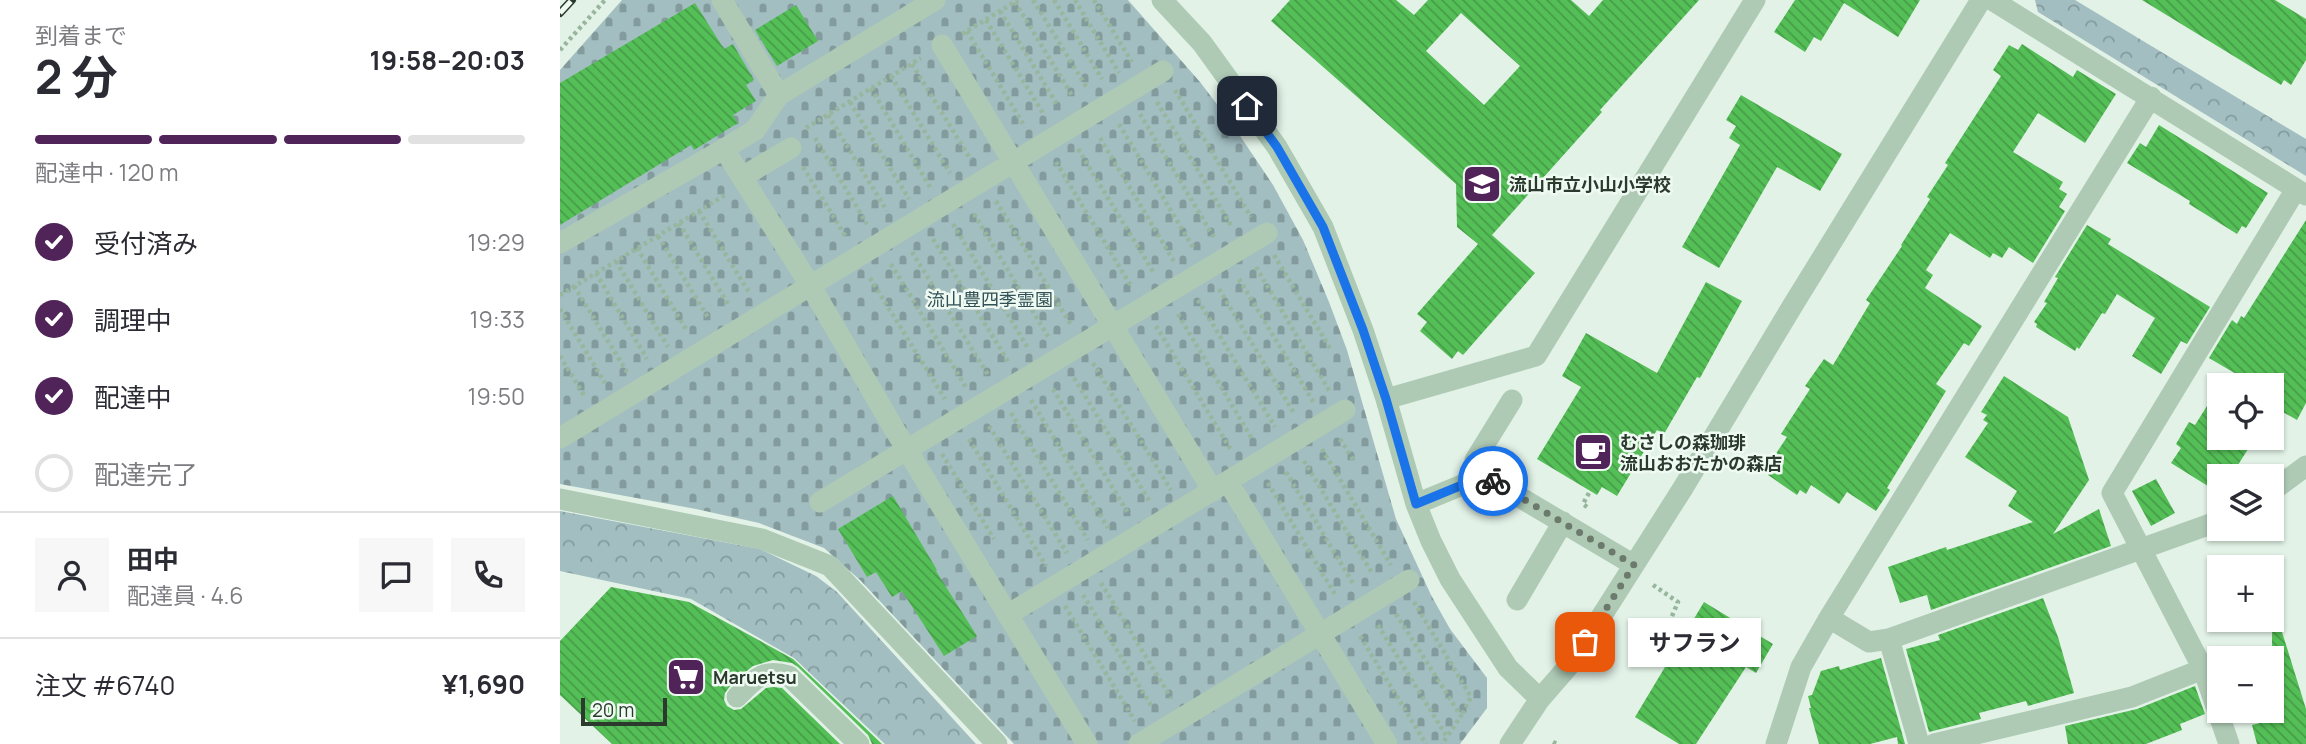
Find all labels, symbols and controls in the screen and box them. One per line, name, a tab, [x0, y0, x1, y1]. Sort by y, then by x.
text: 到着まで	[35, 19, 127, 51]
text: 19:58–20:03	[370, 42, 525, 78]
text: 2 分	[35, 45, 118, 108]
pin	[1217, 76, 1277, 136]
icon: home	[1228, 87, 1266, 125]
text: 配達中 · 120 m	[35, 156, 179, 188]
school or university icon: 流山市立小山小学校	[1461, 163, 1503, 205]
place label: 流山市立小山小学校	[1509, 172, 1671, 196]
icon: check	[35, 223, 73, 261]
text: 受付済み	[94, 225, 198, 261]
text: 19:29	[468, 226, 525, 258]
park label: 流山豊四季霊園	[927, 287, 1053, 311]
icon: check	[35, 300, 73, 338]
text: 調理中	[94, 302, 172, 338]
text: 19:33	[469, 303, 525, 335]
map controls	[2207, 373, 2284, 723]
button: locate	[2207, 373, 2284, 450]
icon: check	[35, 377, 73, 415]
text: 配達中	[94, 379, 172, 415]
text: 19:50	[468, 380, 525, 412]
place label: むさしの森珈琲 流山おおたかの森店	[1620, 430, 1782, 475]
cafe icon: むさしの森珈琲 流山おおたかの森店	[1572, 431, 1614, 473]
courier	[1458, 446, 1528, 516]
text: 配達完了	[94, 456, 198, 492]
icon: bike	[1474, 462, 1512, 500]
button: layers	[2207, 464, 2284, 541]
button: person	[35, 538, 109, 612]
button: chat	[359, 538, 433, 612]
button: phone	[451, 538, 525, 612]
text: 田中	[127, 541, 179, 577]
button: +	[2207, 555, 2284, 632]
text: 配達員 · 4.6	[127, 579, 244, 611]
pin	[1555, 612, 1615, 672]
callout: サフラン	[1627, 618, 1760, 666]
icon: bag	[1566, 623, 1604, 661]
text: サフラン	[1649, 626, 1741, 658]
button: −	[2207, 646, 2284, 723]
supermarket icon: Maruetsu	[665, 656, 707, 698]
place label: Maruetsu	[713, 665, 797, 689]
text: ¥1,690	[442, 666, 525, 702]
text: 注文 #6740	[35, 667, 175, 703]
scale bar	[581, 695, 667, 727]
text: 20 m	[592, 697, 634, 723]

